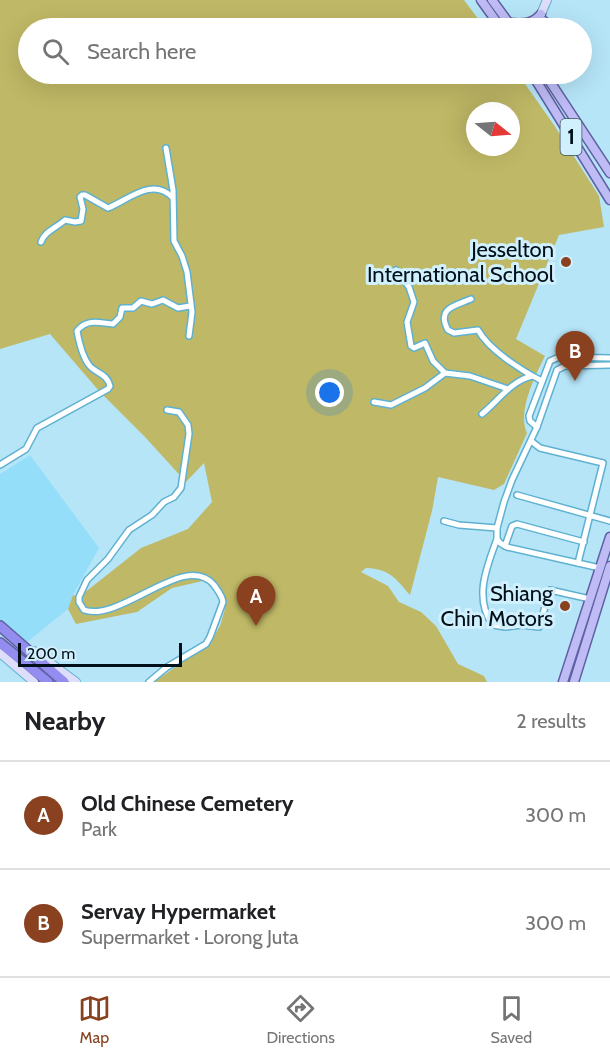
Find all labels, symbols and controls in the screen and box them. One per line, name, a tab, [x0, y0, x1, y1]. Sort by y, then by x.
search box	[18, 18, 592, 84]
icon: search	[39, 35, 72, 68]
text: Search here	[87, 38, 196, 65]
north arrow	[466, 102, 520, 156]
road number: 1	[560, 119, 582, 155]
place label: Jesselton International School	[367, 236, 555, 288]
marker: Jesselton International School	[559, 255, 573, 269]
pin: B	[556, 332, 594, 381]
your location	[315, 378, 344, 407]
pin: A	[236, 576, 276, 626]
place label: Shiang Chin Motors	[441, 580, 554, 632]
marker: Shiang Chin Motors	[558, 599, 572, 613]
scale bar	[18, 640, 182, 668]
text: 200 m	[27, 644, 75, 663]
text: Nearby	[24, 705, 105, 737]
text: 2 results	[516, 709, 586, 733]
text: Old Chinese Cemetery	[81, 790, 294, 817]
text: A	[37, 803, 50, 827]
text: 300 m	[525, 803, 586, 827]
text: Park	[81, 817, 117, 841]
text: Servay Hypermarket	[81, 898, 276, 925]
text: B	[37, 911, 50, 935]
text: 300 m	[525, 911, 586, 935]
text: Supermarket · Lorong Juta	[81, 925, 299, 949]
tab: Map	[78, 992, 111, 1047]
tab: Directions	[267, 992, 335, 1047]
tab: Saved	[491, 992, 532, 1047]

